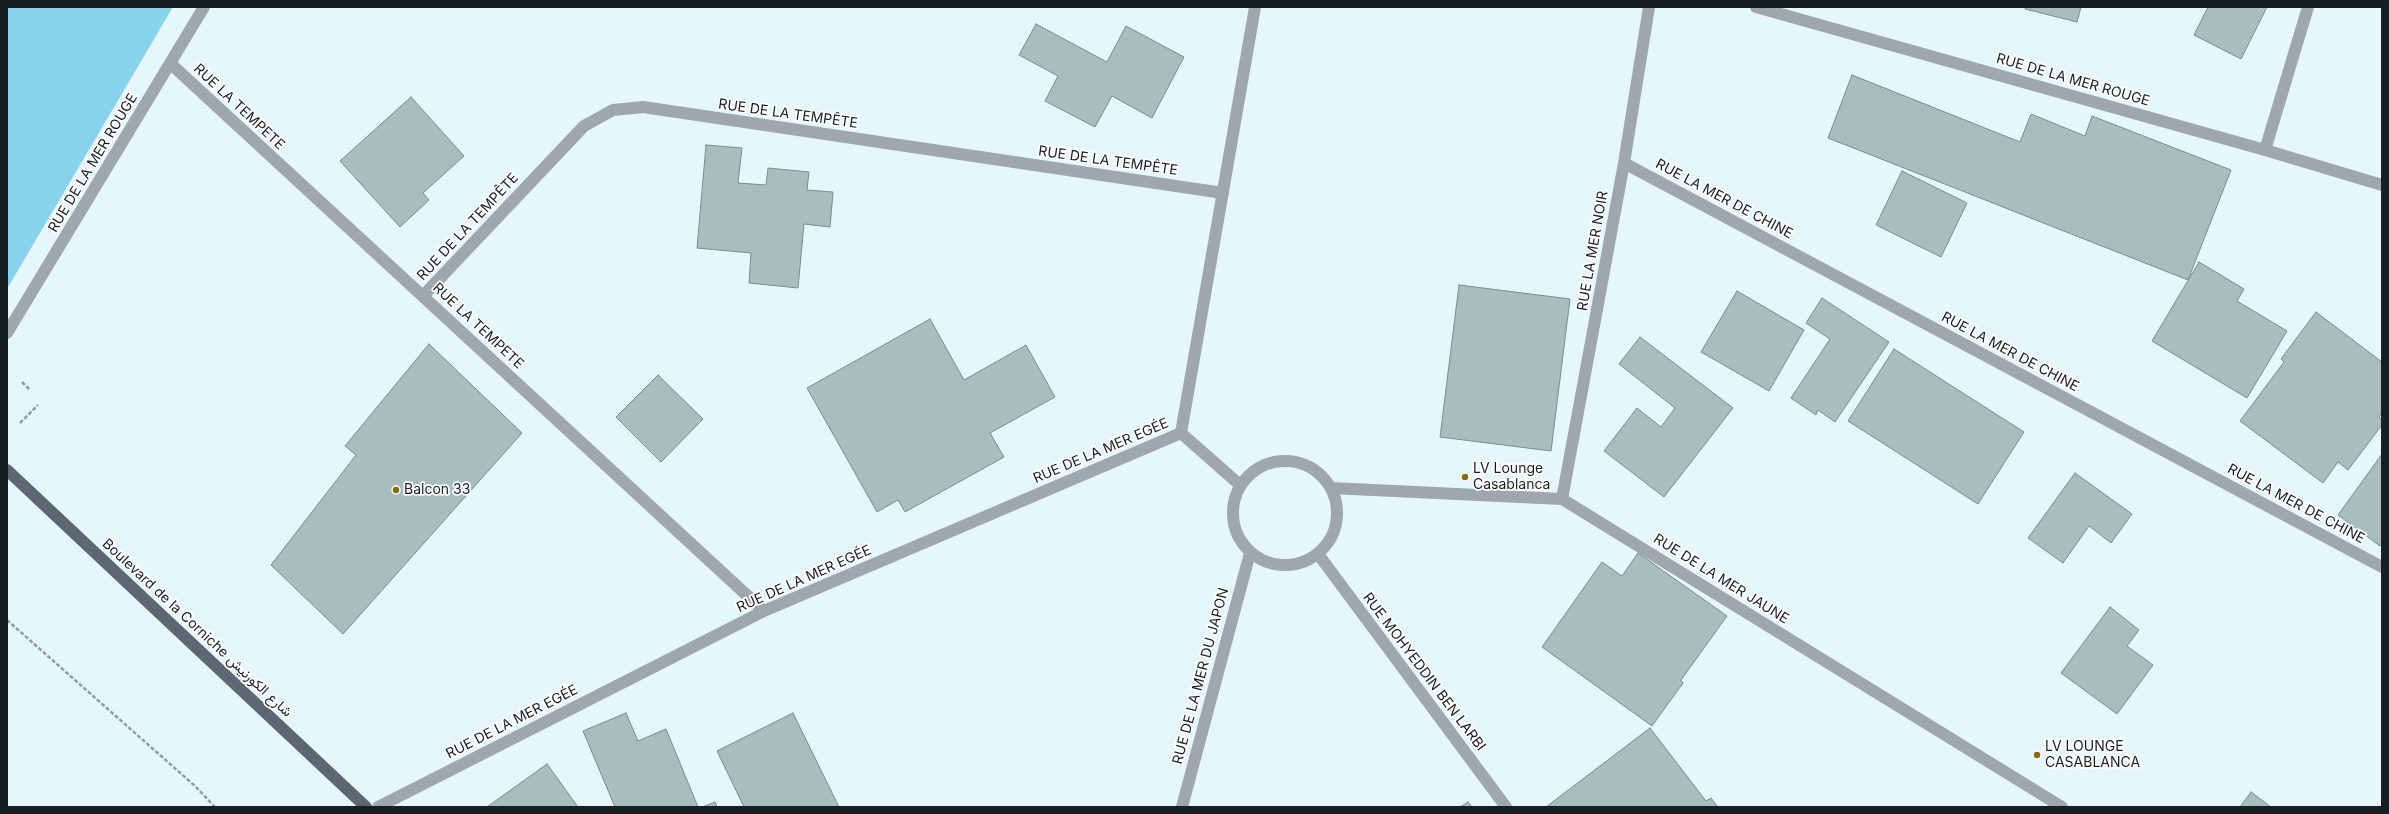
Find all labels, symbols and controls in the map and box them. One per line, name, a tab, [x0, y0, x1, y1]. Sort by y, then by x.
street label: RUE DE LA MER ROUGE	[1994, 50, 2152, 110]
street label: RUE LA TEMPETE	[190, 61, 288, 153]
street label: RUE DE LA MER ROUGE	[45, 91, 141, 235]
street label: RUE DE LA TEMPÊTE	[717, 96, 859, 132]
street label: RUE DE LA TEMPÊTE	[1037, 143, 1179, 179]
street label: RUE LA MER DE CHINE	[1652, 156, 1796, 242]
street label: RUE DE LA TEMPÊTE	[414, 170, 522, 284]
street label: RUE LA MER NOIR	[1574, 190, 1612, 312]
street label: RUE LA TEMPETE	[429, 280, 527, 372]
street label: RUE LA MER DE CHINE	[1938, 309, 2082, 395]
street label: RUE DE LA MER EGÉE	[1031, 415, 1171, 487]
place label: LV Lounge Casablanca	[1473, 461, 1550, 494]
street label: RUE LA MER DE CHINE	[2224, 461, 2368, 547]
marker: LV Lounge Casablanca	[1460, 472, 1470, 482]
place label: Balcon 33	[404, 482, 470, 498]
marker: Balcon 33	[391, 485, 401, 495]
street label: RUE DE LA MER JAUNE	[1650, 530, 1792, 628]
street label: Boulevard de la Corniche شارع الكورنيش	[99, 535, 295, 721]
street label: RUE DE LA MER EGÉE	[734, 542, 874, 616]
street label: RUE DE LA MER DU JAPON	[1169, 586, 1233, 766]
street label: RUE MOHYEDDIN BEN LARBI	[1359, 590, 1489, 754]
street label: RUE DE LA MER EGÉE	[443, 681, 581, 763]
place label: LV LOUNGE CASABLANCA	[2045, 739, 2140, 772]
marker: LV LOUNGE CASABLANCA	[2032, 750, 2042, 760]

